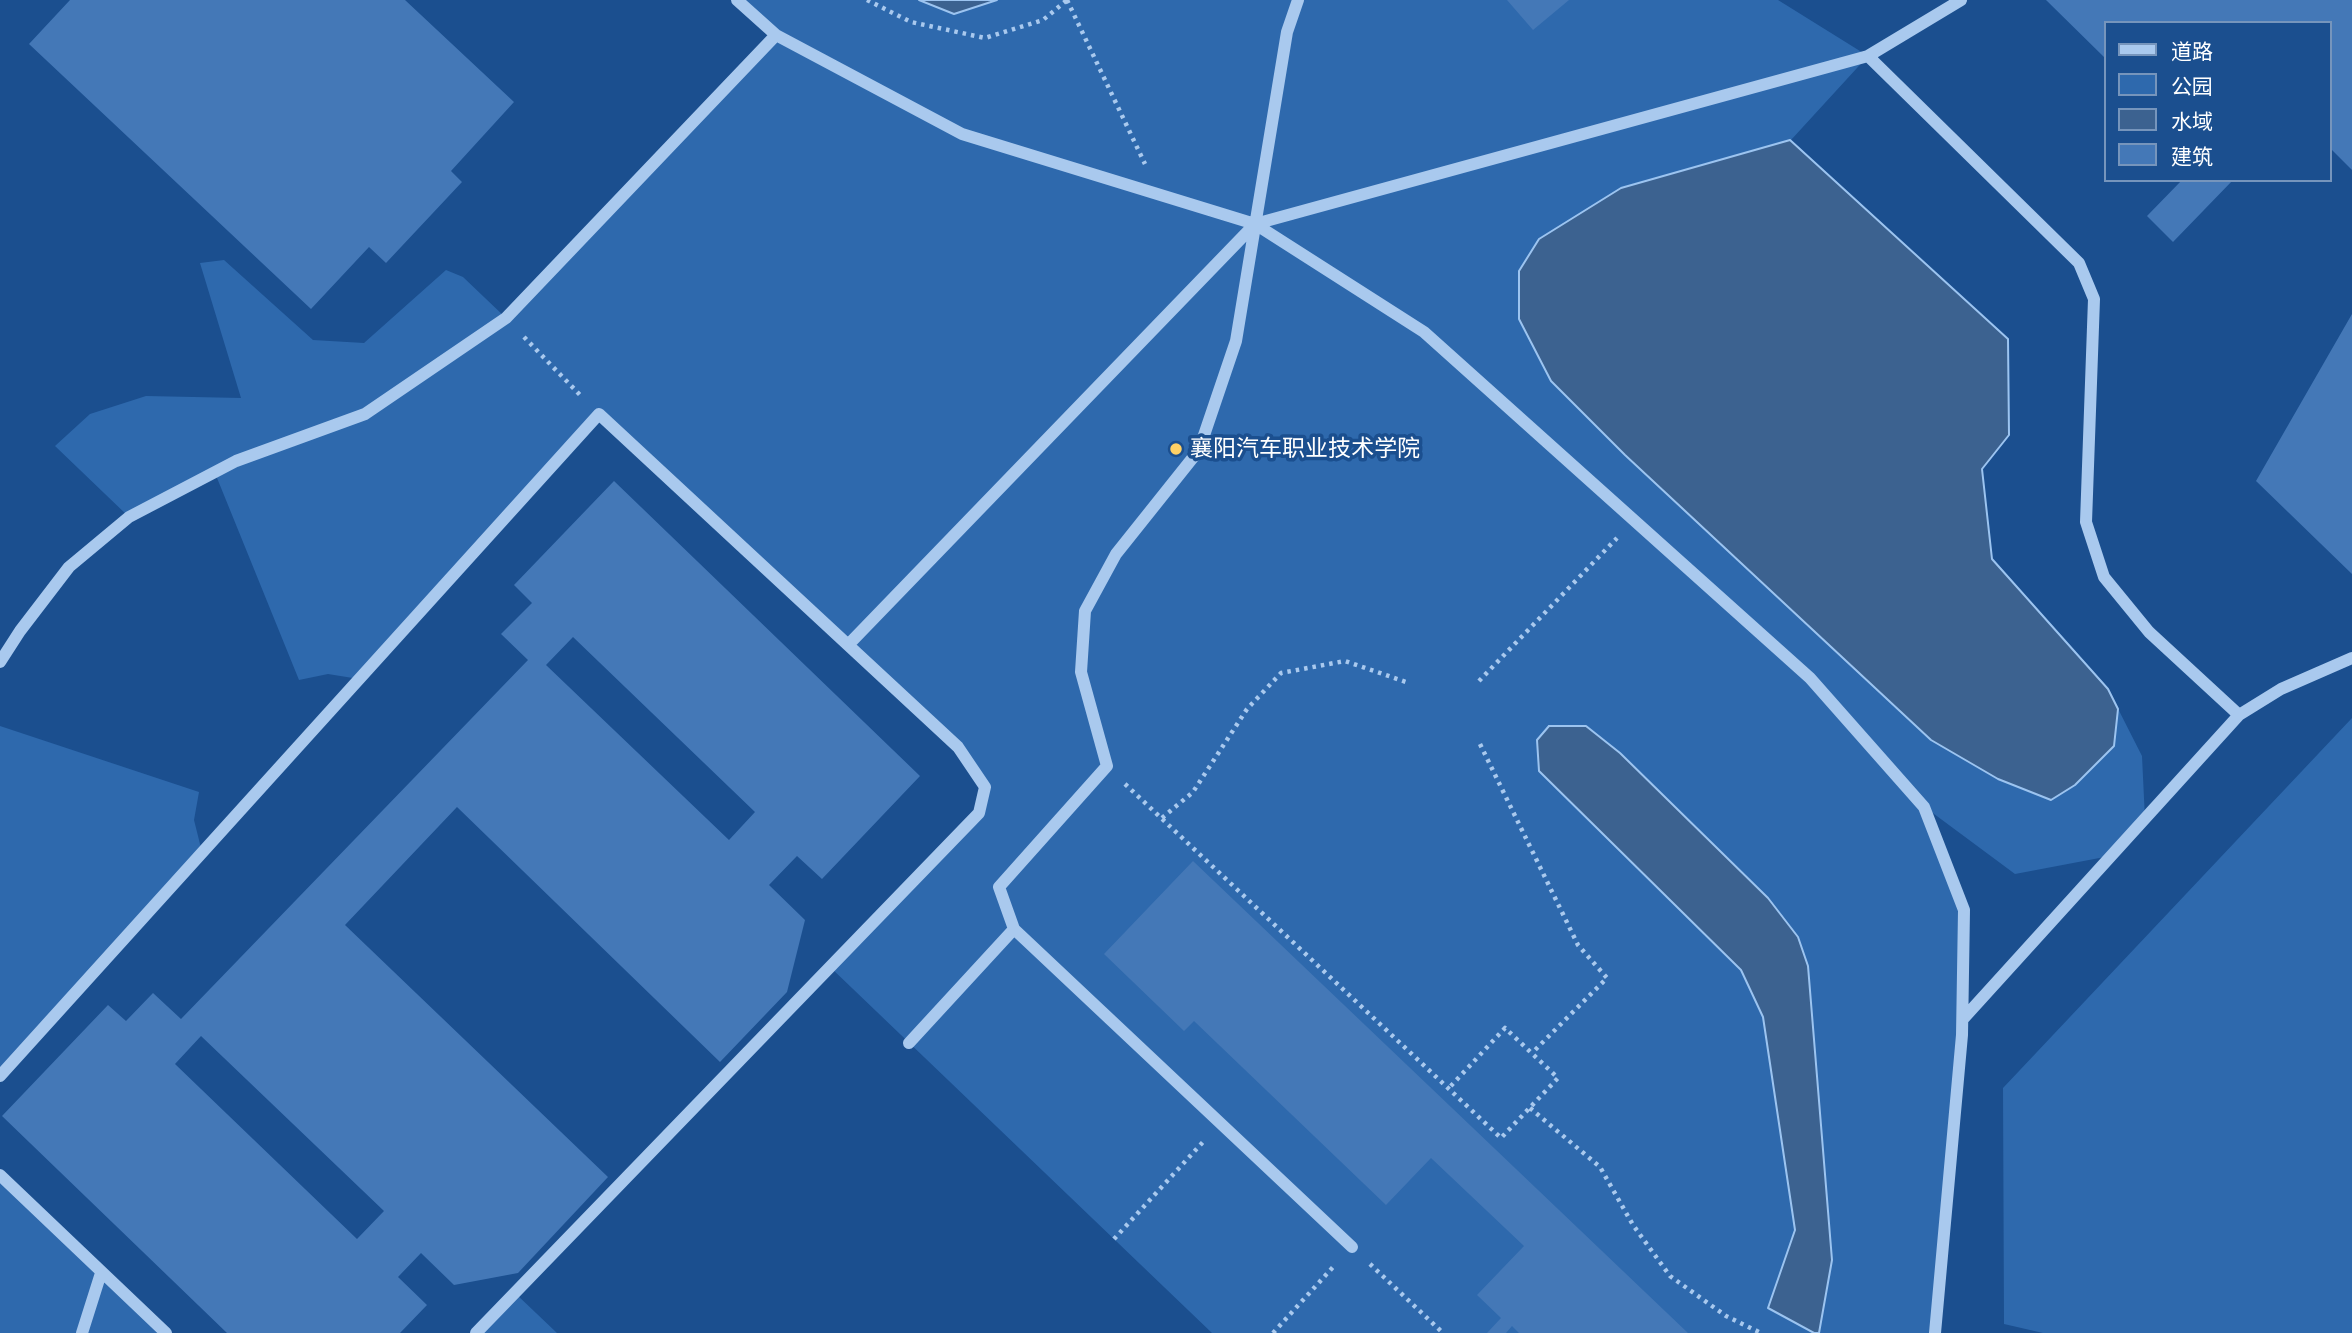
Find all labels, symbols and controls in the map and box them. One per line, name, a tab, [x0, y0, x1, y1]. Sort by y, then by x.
legend	[2104, 21, 2331, 182]
text: 道路	[2171, 39, 2213, 64]
text: 公园	[2171, 74, 2213, 99]
text: 水域	[2171, 109, 2213, 134]
text: 建筑	[2171, 144, 2213, 169]
place label: 襄阳汽车职业技术学院	[1190, 435, 1420, 463]
marker: 襄阳汽车职业技术学院	[1168, 441, 1184, 457]

